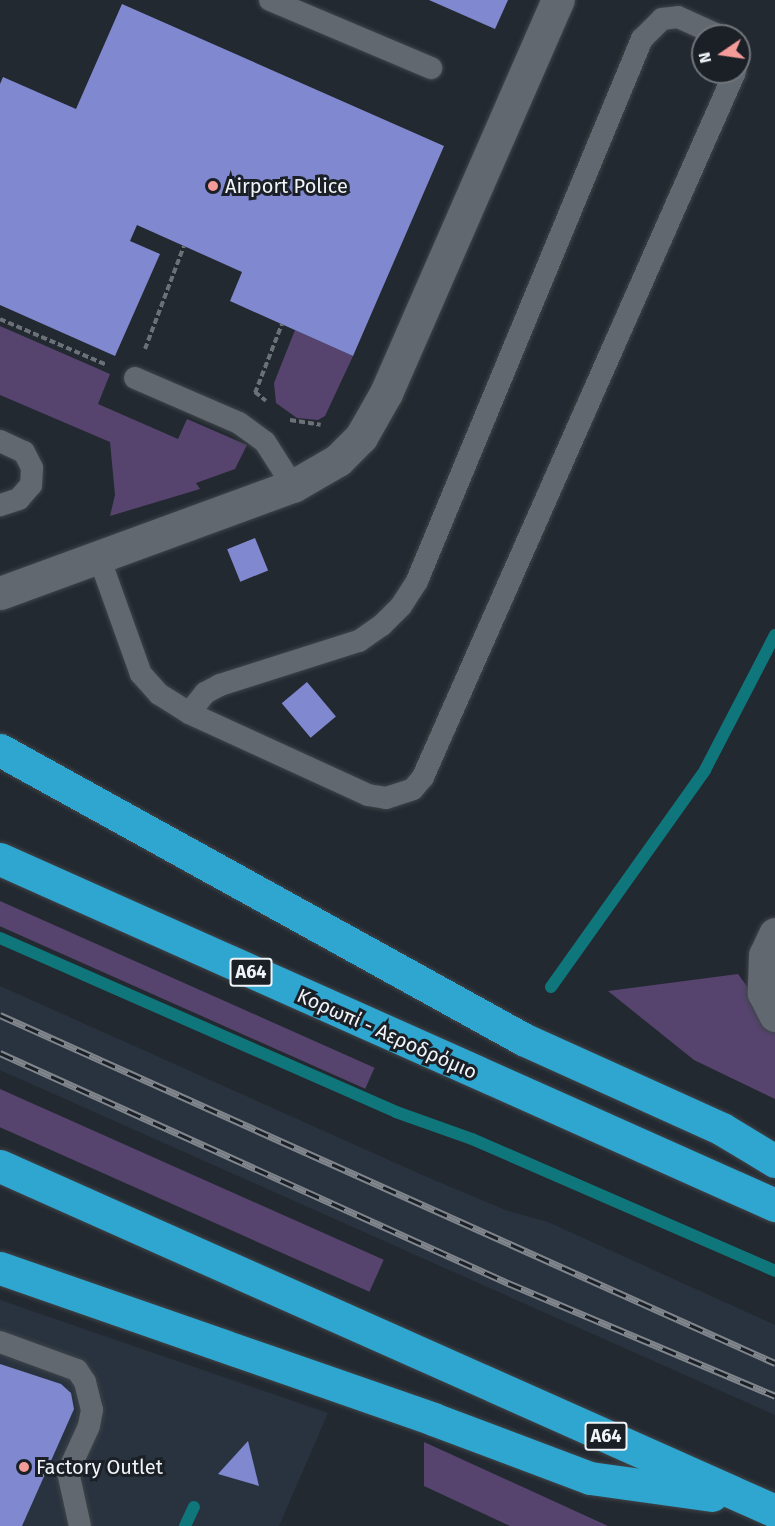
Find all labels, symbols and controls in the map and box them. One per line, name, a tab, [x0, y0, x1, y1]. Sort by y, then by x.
north arrow	[691, 24, 751, 84]
text: N	[694, 50, 715, 65]
place label: Airport Police	[225, 174, 348, 198]
marker: Airport Police	[206, 179, 220, 193]
road number: Α64	[228, 957, 274, 987]
street label: Κορωπί - Αεροδρόμιο	[293, 983, 481, 1085]
road number: Α64	[584, 1421, 628, 1451]
place label: Factory Outlet	[36, 1455, 163, 1479]
marker: Factory Outlet	[17, 1460, 31, 1474]

